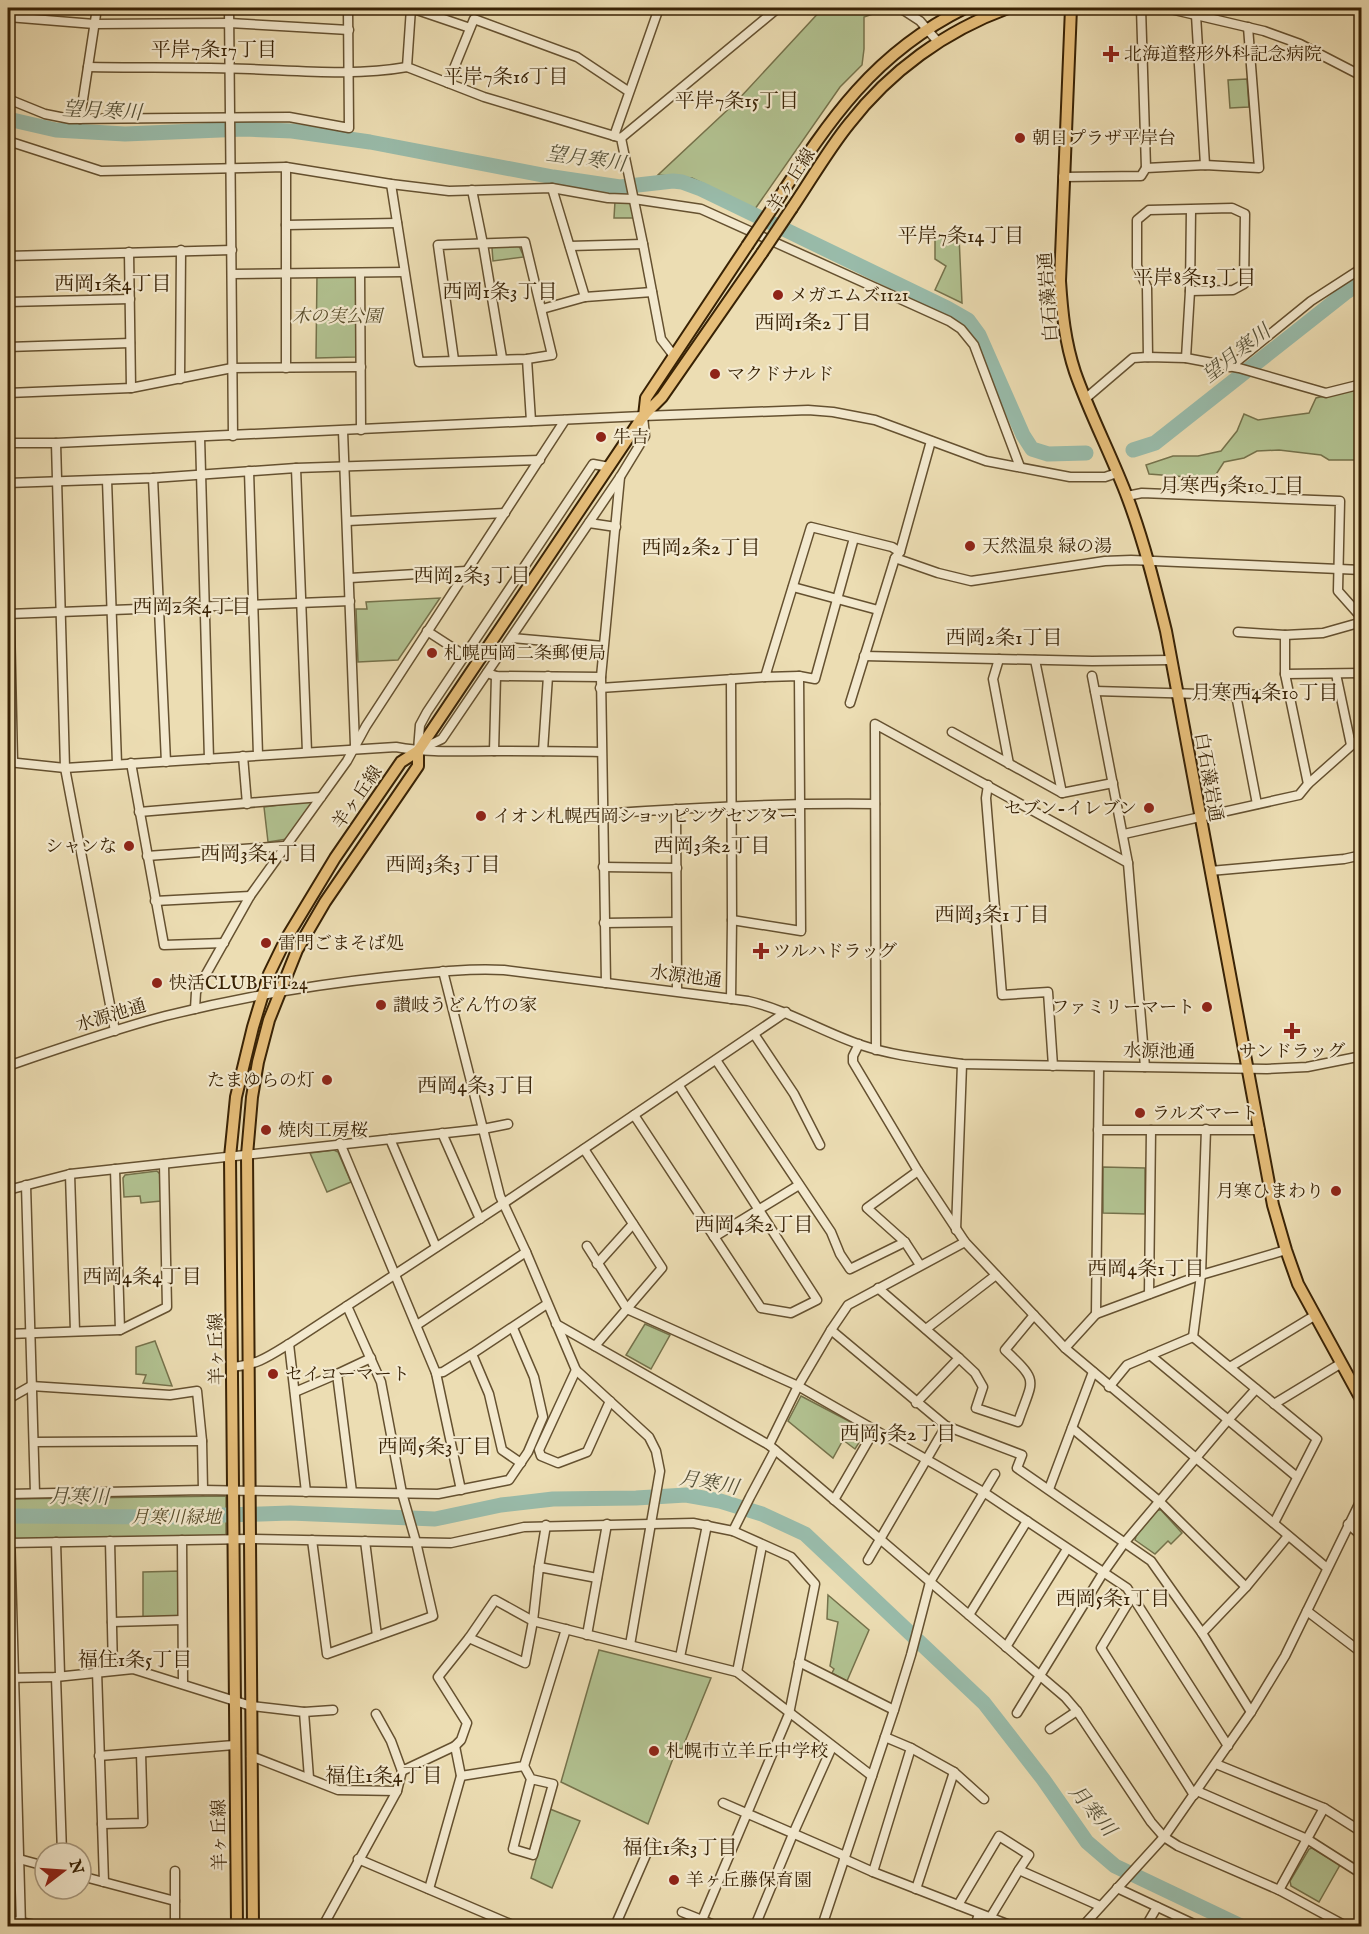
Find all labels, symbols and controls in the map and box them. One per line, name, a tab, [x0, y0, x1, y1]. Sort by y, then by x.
district label: 平岸7条17丁目	[151, 38, 277, 63]
place label: 北海道整形外科記念病院	[1124, 44, 1322, 67]
marker: 北海道整形外科記念病院	[1102, 45, 1120, 63]
district label: 平岸7条16丁目	[443, 65, 569, 90]
district label: 平岸7条15丁目	[675, 89, 799, 114]
water label: 望月寒川	[61, 97, 145, 126]
place label: 朝日プラザ平岸台	[1032, 128, 1176, 151]
marker: 朝日プラザ平岸台	[1013, 131, 1027, 145]
water label: 望月寒川	[544, 142, 629, 178]
street label: 羊ヶ丘線	[763, 144, 822, 217]
district label: 平岸7条14丁目	[898, 224, 1024, 249]
street label: 白石藻岩通	[1035, 251, 1064, 343]
district label: 平岸8条13丁目	[1134, 266, 1256, 291]
district label: 西岡1条4丁目	[54, 272, 172, 297]
district label: 西岡1条3丁目	[443, 280, 557, 305]
place label: メガエムズ1121	[790, 285, 909, 308]
marker: メガエムズ1121	[771, 288, 785, 302]
park label: 木の実公園	[292, 306, 385, 329]
district label: 西岡1条2丁目	[755, 311, 871, 336]
water label: 望月寒川	[1198, 318, 1278, 389]
place label: マクドナルド	[727, 364, 834, 387]
marker: マクドナルド	[708, 367, 722, 381]
place label: 牛吉	[613, 427, 649, 450]
marker: 牛吉	[594, 430, 608, 444]
district label: 月寒西5条10丁目	[1160, 474, 1304, 499]
district label: 西岡2条2丁目	[642, 536, 760, 561]
place label: 天然温泉 緑の湯	[982, 536, 1112, 559]
marker: 天然温泉 緑の湯	[963, 539, 977, 553]
district label: 西岡2条3丁目	[414, 564, 530, 589]
district label: 西岡2条4丁目	[132, 595, 252, 620]
district label: 西岡2条1丁目	[946, 626, 1062, 651]
place label: 札幌西岡二条郵便局	[444, 643, 606, 666]
marker: 札幌西岡二条郵便局	[425, 646, 439, 660]
district label: 月寒西4条10丁目	[1192, 681, 1338, 706]
street label: 白石藻岩通	[1188, 731, 1227, 824]
street label: 羊ヶ丘線	[328, 762, 388, 834]
place label: セブン-イレブン	[1004, 798, 1137, 821]
marker: セブン-イレブン	[1142, 801, 1156, 815]
place label: イオン札幌西岡ショッピングセンター	[493, 806, 797, 829]
marker: イオン札幌西岡ショッピングセンター	[474, 809, 488, 823]
district label: 西岡3条2丁目	[654, 834, 770, 859]
place label: シャンな	[45, 836, 117, 859]
marker: シャンな	[122, 839, 136, 853]
district label: 西岡3条4丁目	[200, 842, 318, 867]
district label: 西岡3条3丁目	[386, 853, 500, 878]
district label: 西岡3条1丁目	[935, 903, 1049, 928]
place label: 雷門ごまそば処	[278, 933, 404, 956]
marker: 雷門ごまそば処	[259, 936, 273, 950]
place label: ツルハドラッグ	[773, 941, 897, 964]
marker: ツルハドラッグ	[754, 944, 768, 958]
street label: 水源池通	[649, 962, 723, 993]
place label: 快活CLUB FiT24	[169, 973, 308, 996]
marker: 快活CLUB FiT24	[150, 976, 164, 990]
street label: 水源池通	[74, 995, 149, 1038]
place label: 讃岐うどん竹の家	[393, 995, 537, 1018]
place label: ファミリーマート	[1051, 997, 1195, 1020]
marker: 讃岐うどん竹の家	[374, 998, 388, 1012]
marker: ファミリーマート	[1200, 1000, 1214, 1014]
marker: サンドラッグ	[1285, 1024, 1299, 1038]
street label: 水源池通	[1123, 1040, 1195, 1065]
place label: サンドラッグ	[1239, 1041, 1345, 1064]
place label: たまゆらの灯	[207, 1070, 315, 1093]
marker: たまゆらの灯	[320, 1073, 334, 1087]
district label: 西岡4条3丁目	[417, 1074, 535, 1099]
place label: ラルズマート	[1152, 1103, 1259, 1126]
marker: ラルズマート	[1133, 1106, 1147, 1120]
place label: 焼肉工房桜	[278, 1120, 368, 1143]
marker: 焼肉工房桜	[259, 1123, 273, 1137]
place label: 月寒ひまわり	[1216, 1181, 1324, 1204]
marker: 月寒ひまわり	[1329, 1184, 1343, 1198]
district label: 西岡4条2丁目	[694, 1213, 814, 1238]
district label: 西岡4条1丁目	[1087, 1257, 1205, 1282]
district label: 西岡4条4丁目	[82, 1265, 202, 1290]
street label: 羊ヶ丘線	[205, 1313, 230, 1385]
place label: セイコーマート	[285, 1364, 410, 1387]
marker: セイコーマート	[266, 1367, 280, 1381]
district label: 西岡5条2丁目	[840, 1422, 956, 1447]
district label: 西岡5条3丁目	[378, 1435, 492, 1460]
water label: 月寒川	[677, 1466, 742, 1501]
water label: 月寒川	[49, 1484, 111, 1511]
park label: 月寒川緑地	[131, 1507, 223, 1530]
district label: 西岡5条1丁目	[1056, 1587, 1170, 1612]
district label: 福住1条5丁目	[78, 1648, 192, 1673]
place label: 札幌市立羊丘中学校	[666, 1741, 828, 1764]
marker: 札幌市立羊丘中学校	[647, 1744, 661, 1758]
district label: 福住1条4丁目	[325, 1764, 443, 1789]
water label: 月寒川	[1063, 1780, 1122, 1844]
street label: 羊ヶ丘線	[208, 1799, 233, 1871]
district label: 福住1条3丁目	[623, 1836, 737, 1861]
north arrow	[33, 1841, 93, 1901]
text: N	[64, 1857, 87, 1877]
place label: 羊ヶ丘藤保育園	[686, 1870, 812, 1893]
marker: 羊ヶ丘藤保育園	[667, 1873, 681, 1887]

